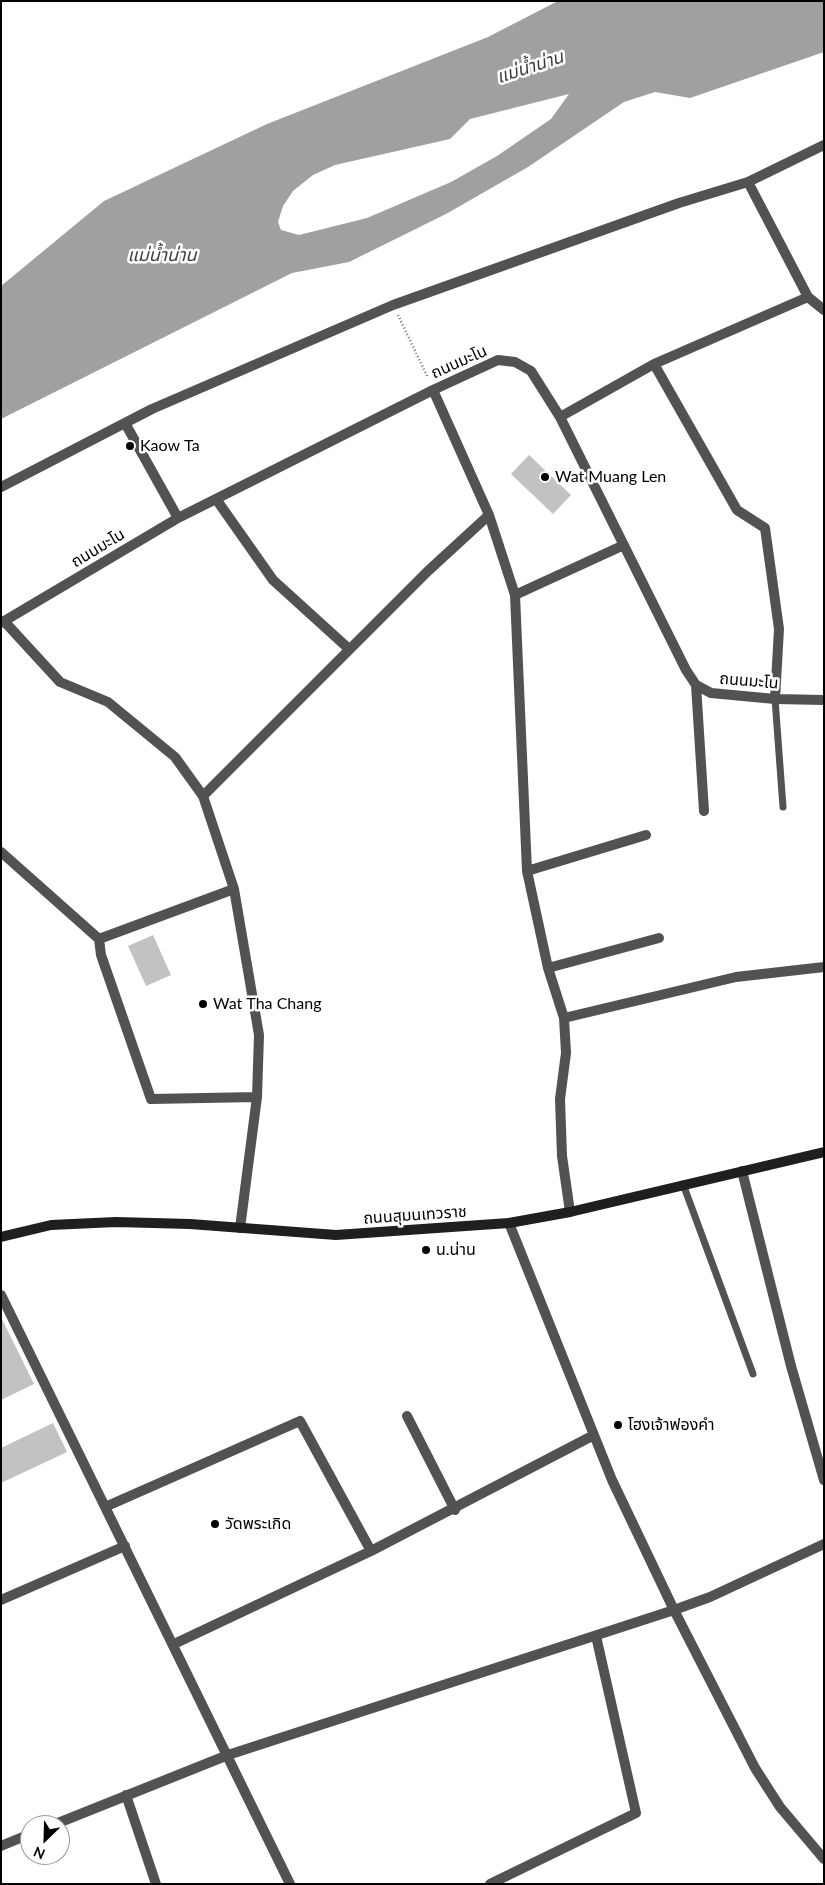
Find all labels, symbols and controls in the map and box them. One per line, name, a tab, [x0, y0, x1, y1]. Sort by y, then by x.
water label: แม่น้ำน่าน	[494, 46, 566, 88]
water label: แม่น้ำน่าน	[128, 244, 196, 266]
street label: ถนนมะโน	[428, 341, 490, 383]
place label: Kaow Ta	[140, 436, 200, 456]
marker: Kaow Ta	[124, 440, 136, 452]
place label: Wat Muang Len	[555, 467, 666, 487]
marker: Wat Muang Len	[539, 471, 551, 483]
street label: ถนนมะโน	[68, 525, 128, 571]
street label: ถนนมะโน	[719, 669, 779, 693]
place label: Wat Tha Chang	[213, 994, 321, 1014]
marker: Wat Tha Chang	[197, 998, 209, 1010]
street label: ถนนสุมนเทวราช	[363, 1202, 467, 1228]
place label: น.น่าน	[436, 1240, 476, 1260]
marker: น.น่าน	[420, 1244, 432, 1256]
place label: โฮงเจ้าฟองคำ	[628, 1415, 715, 1435]
marker: โฮงเจ้าฟองคำ	[612, 1419, 624, 1431]
place label: วัดพระเกิด	[225, 1514, 291, 1534]
marker: วัดพระเกิด	[209, 1518, 221, 1530]
north arrow	[20, 1815, 70, 1865]
text: N	[31, 1843, 47, 1863]

